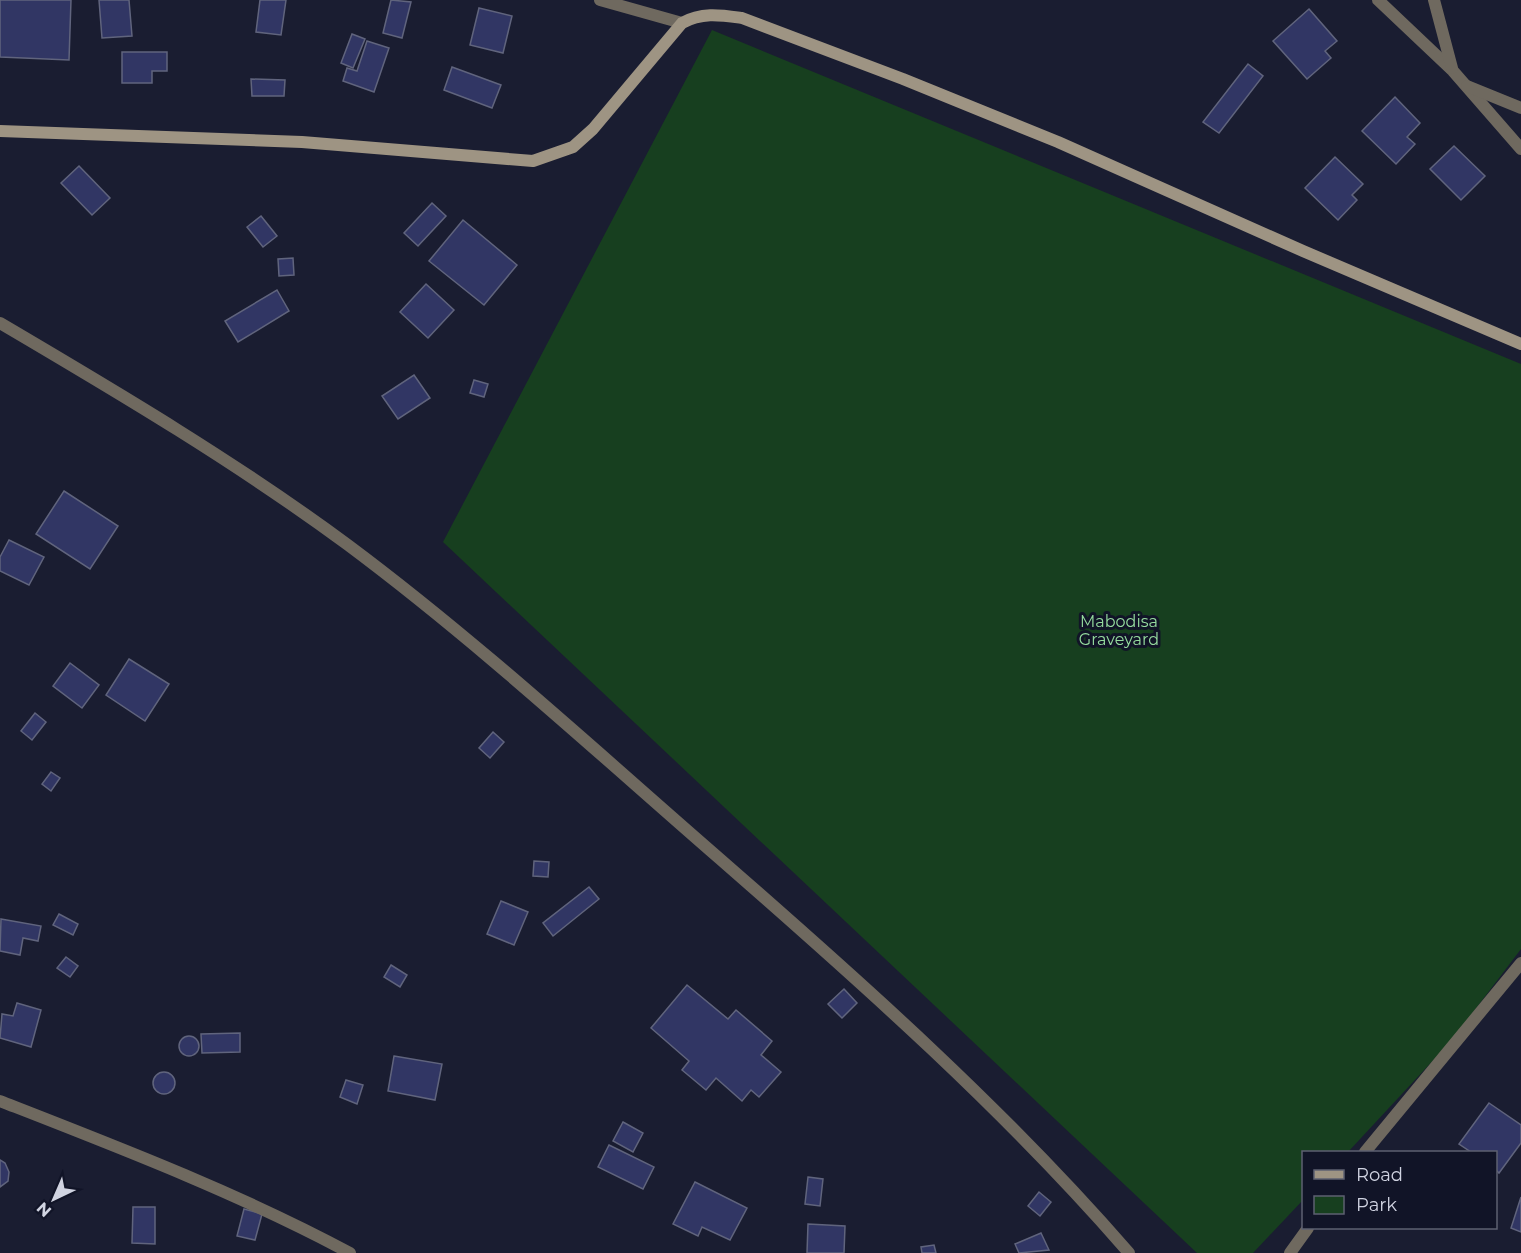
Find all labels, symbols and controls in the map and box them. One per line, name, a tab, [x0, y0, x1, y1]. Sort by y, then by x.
park label: Mabodisa Graveyard	[1079, 612, 1159, 649]
legend	[1302, 1151, 1497, 1229]
text: Road	[1356, 1164, 1403, 1186]
north arrow	[24, 1169, 84, 1229]
text: Park	[1356, 1194, 1397, 1216]
text: N	[33, 1198, 55, 1221]

